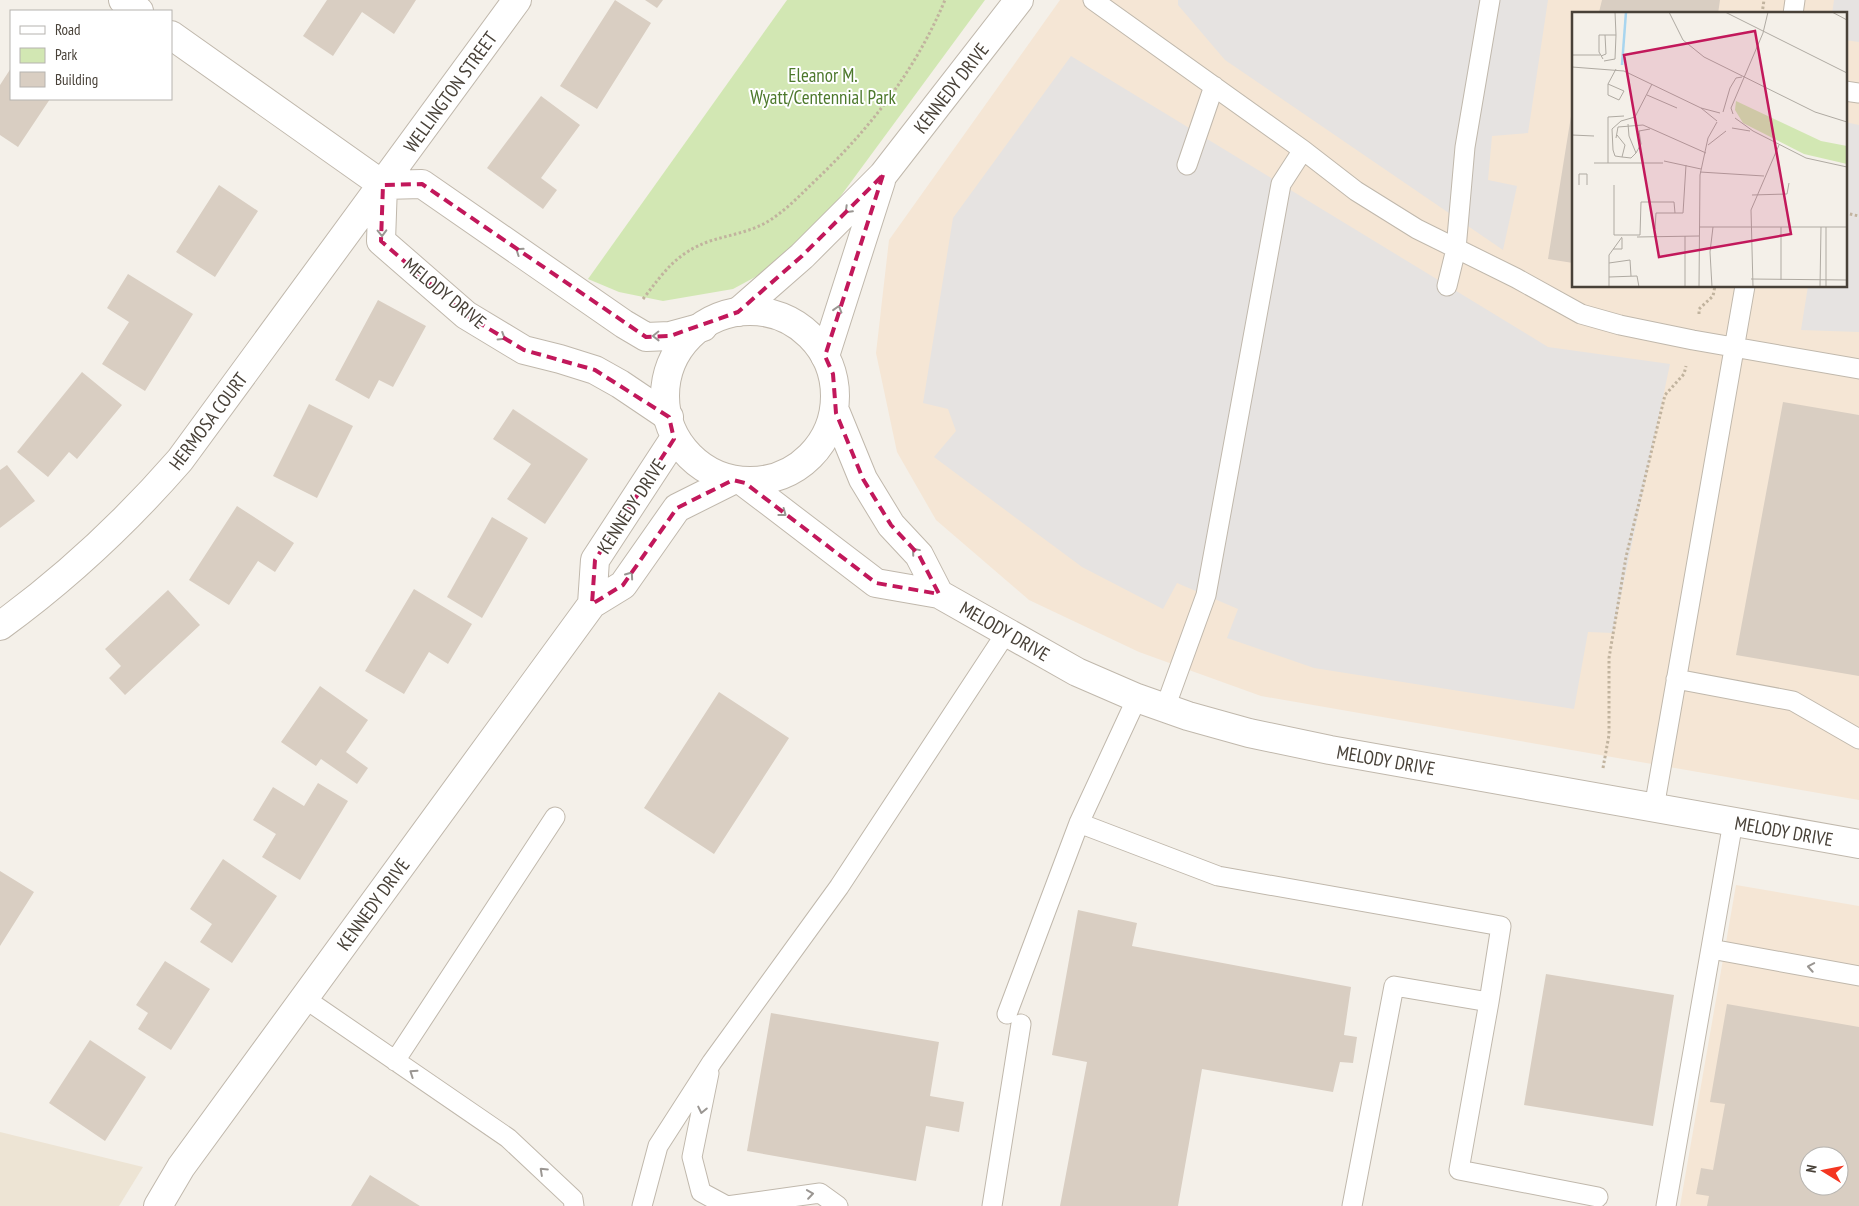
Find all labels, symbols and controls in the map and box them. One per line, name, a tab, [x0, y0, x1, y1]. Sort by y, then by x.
legend	[10, 10, 172, 100]
inset map	[1572, 12, 1846, 288]
text: Road	[55, 20, 81, 39]
street label: WELLINGTON STREET	[398, 26, 502, 157]
street label: KENNEDY DRIVE	[908, 38, 994, 138]
text: Park	[55, 45, 77, 64]
park label: Eleanor M. Wyatt/Centennial Park	[750, 63, 896, 109]
text: Building	[55, 70, 98, 89]
one-way arrow	[845, 204, 854, 213]
one-way arrow	[376, 230, 387, 238]
one-way arrow	[515, 248, 525, 257]
street label: MELODY DRIVE	[399, 252, 491, 334]
one-way arrow	[833, 305, 843, 314]
one-way arrow	[497, 331, 506, 340]
one-way arrow	[651, 331, 659, 342]
street label: HERMOSA COURT	[164, 367, 253, 474]
street label: KENNEDY DRIVE	[591, 454, 671, 558]
one-way arrow	[777, 507, 786, 515]
one-way arrow	[912, 548, 921, 557]
one-way arrow	[624, 571, 633, 581]
street label: MELODY DRIVE	[956, 596, 1054, 666]
street label: MELODY DRIVE	[1335, 740, 1437, 780]
street label: MELODY DRIVE	[1733, 811, 1835, 851]
street label: KENNEDY DRIVE	[331, 853, 415, 955]
one-way arrow	[1807, 963, 1815, 973]
one-way arrow	[409, 1070, 419, 1079]
one-way arrow	[697, 1106, 708, 1114]
north arrow	[1799, 1146, 1849, 1196]
text: N	[1802, 1163, 1821, 1174]
one-way arrow	[539, 1168, 548, 1177]
one-way arrow	[806, 1190, 815, 1200]

